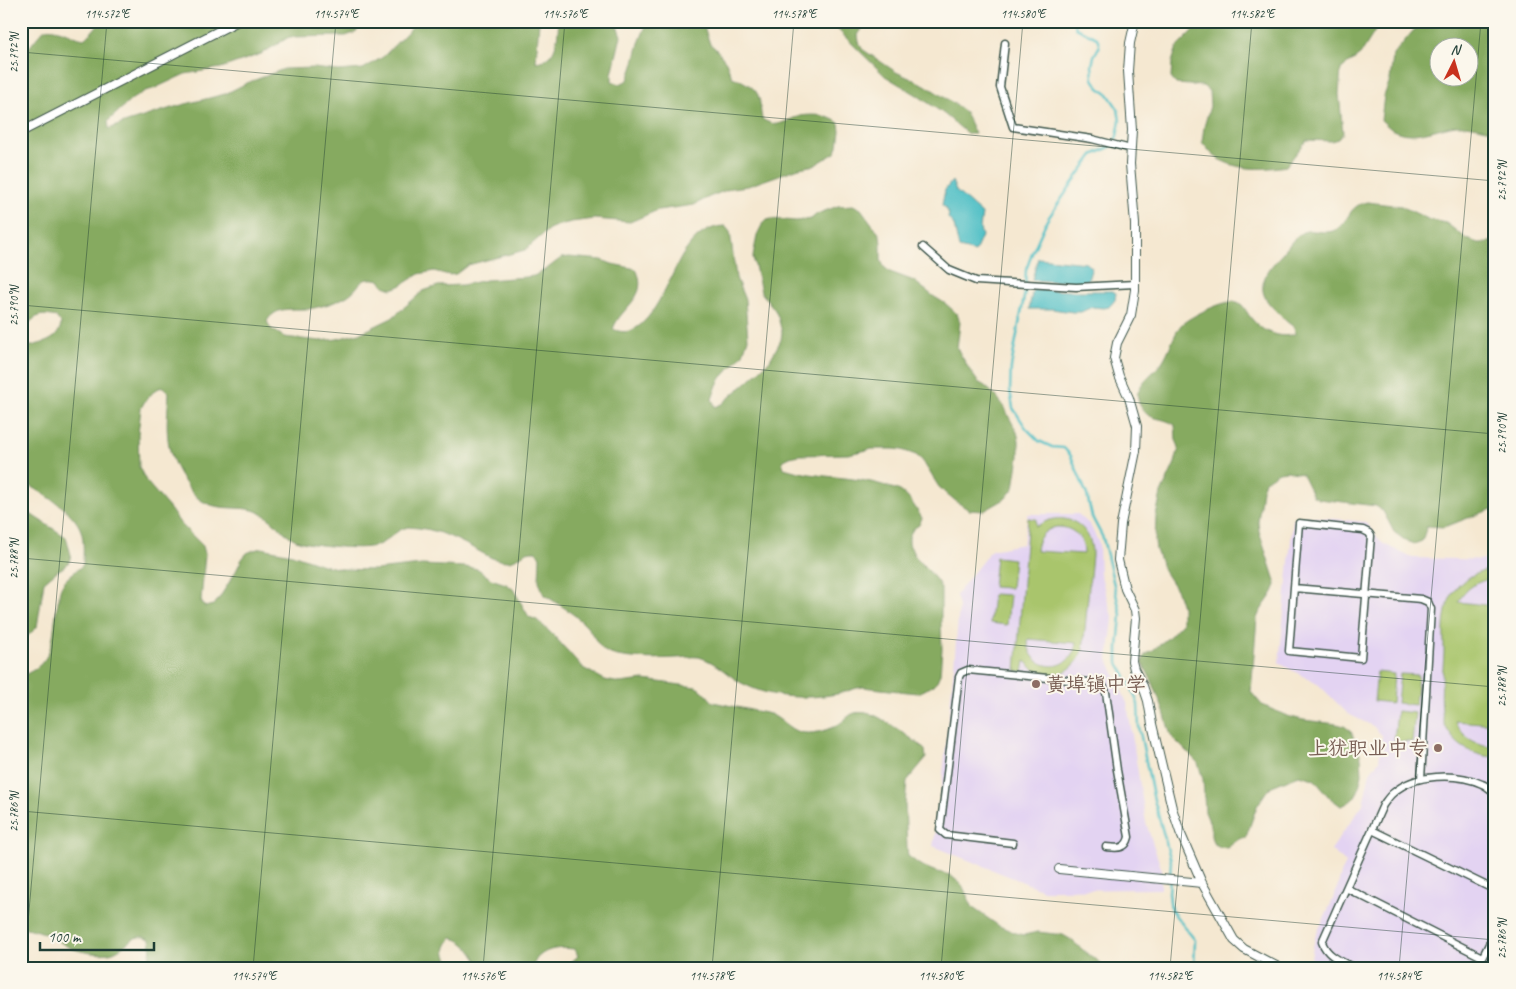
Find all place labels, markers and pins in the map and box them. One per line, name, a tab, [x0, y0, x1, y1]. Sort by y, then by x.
place label: 黄埠镇中学	[1046, 672, 1146, 697]
marker: 黄埠镇中学	[1030, 678, 1042, 690]
place label: 上犹职业中专	[1308, 736, 1428, 761]
marker: 上犹职业中专	[1432, 742, 1444, 754]

